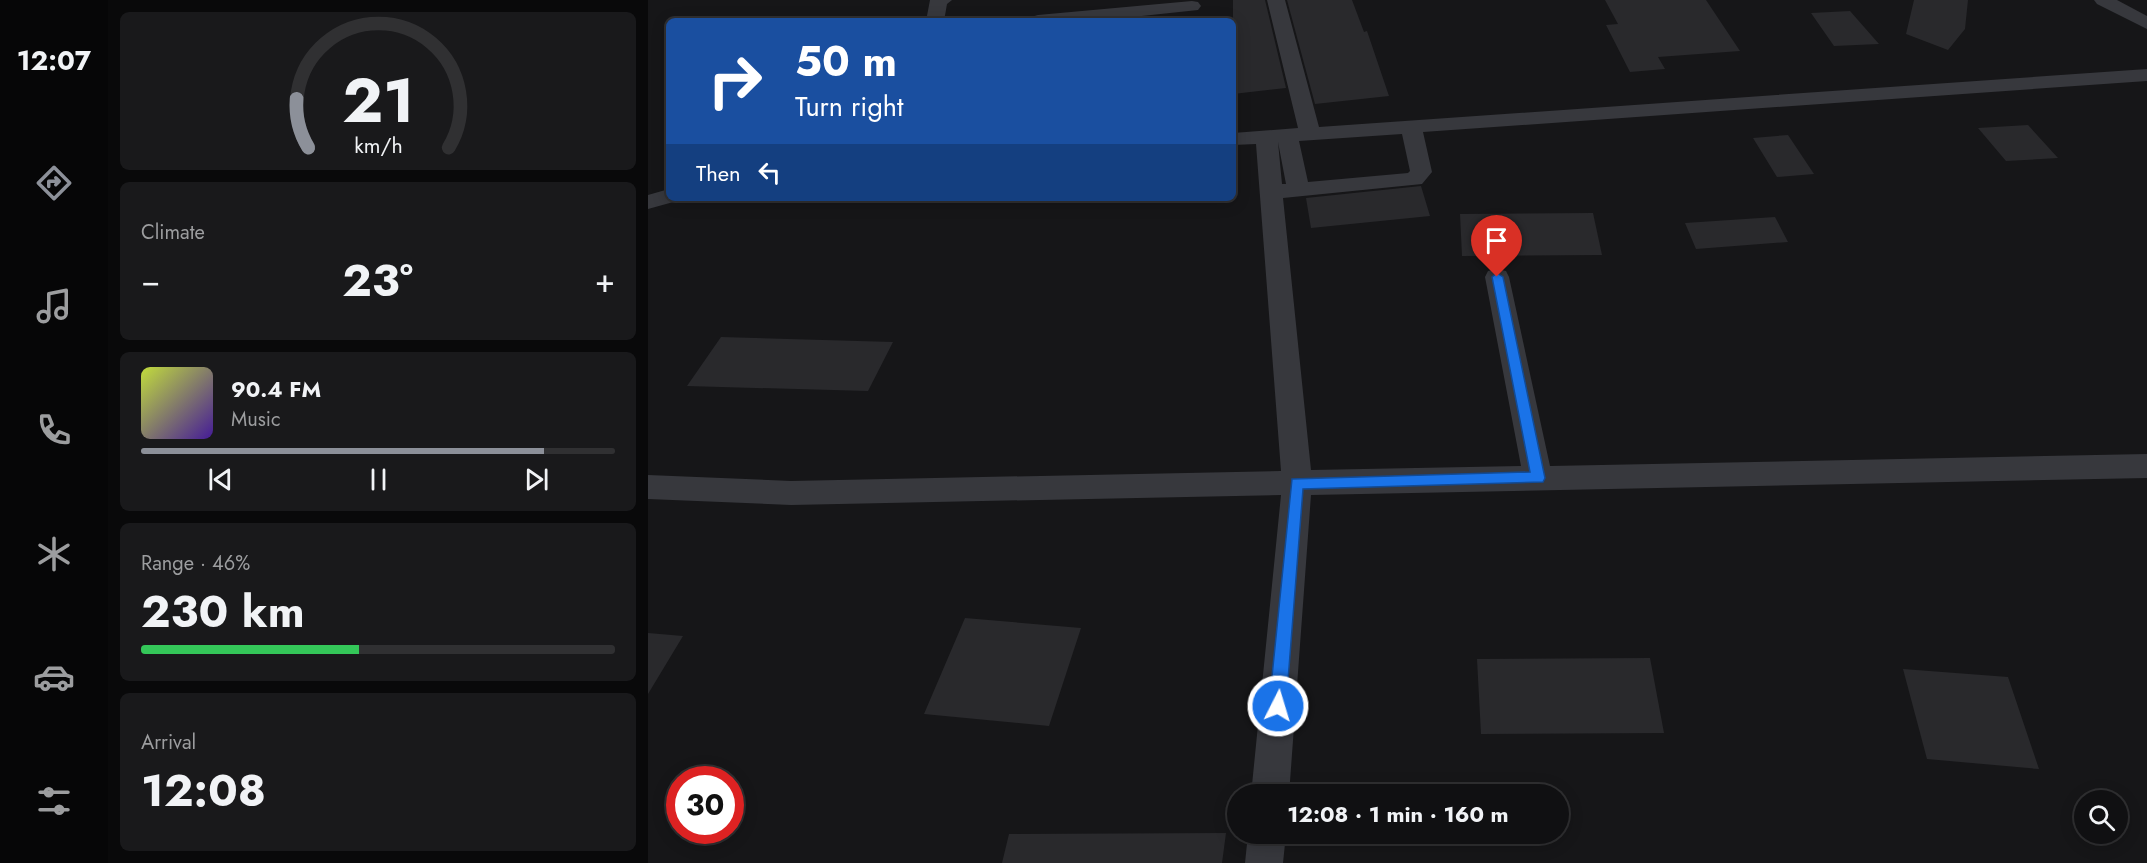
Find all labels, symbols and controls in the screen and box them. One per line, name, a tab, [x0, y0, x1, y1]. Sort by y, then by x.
text: 50 m	[795, 31, 897, 92]
text: 12:07	[17, 41, 91, 80]
icon: right	[696, 42, 774, 120]
text: 21	[342, 55, 414, 145]
text: Turn right	[795, 87, 903, 126]
text: km/h	[354, 130, 402, 161]
icon: left	[753, 156, 786, 189]
text: Then	[696, 157, 741, 189]
icon: directions	[33, 162, 75, 204]
pin	[1471, 215, 1522, 277]
text: Climate	[141, 218, 205, 247]
icon: arrive	[1480, 224, 1513, 257]
text: 23°	[342, 248, 413, 313]
text: −	[141, 257, 160, 304]
text: +	[595, 257, 615, 304]
icon: music	[33, 285, 75, 327]
text: 90.4 FM	[231, 373, 321, 405]
text: Music	[231, 405, 281, 434]
icon: phone	[33, 409, 75, 451]
icon: previous	[204, 463, 237, 496]
icon: pause	[362, 463, 395, 496]
icon: next	[520, 463, 553, 496]
icon: climate	[33, 533, 75, 575]
text: Range · 46%	[141, 549, 250, 578]
text: 230 km	[141, 579, 305, 644]
icon: car	[33, 656, 75, 698]
position arrow	[1246, 674, 1310, 738]
text: Arrival	[141, 728, 196, 757]
text: 12:08	[141, 758, 266, 823]
speed limit sign: 30	[666, 766, 744, 844]
icon: filters	[33, 780, 75, 822]
map controls	[2074, 790, 2128, 844]
button: search	[2074, 790, 2128, 844]
text: 12:08 · 1 min · 160 m	[1287, 798, 1509, 830]

